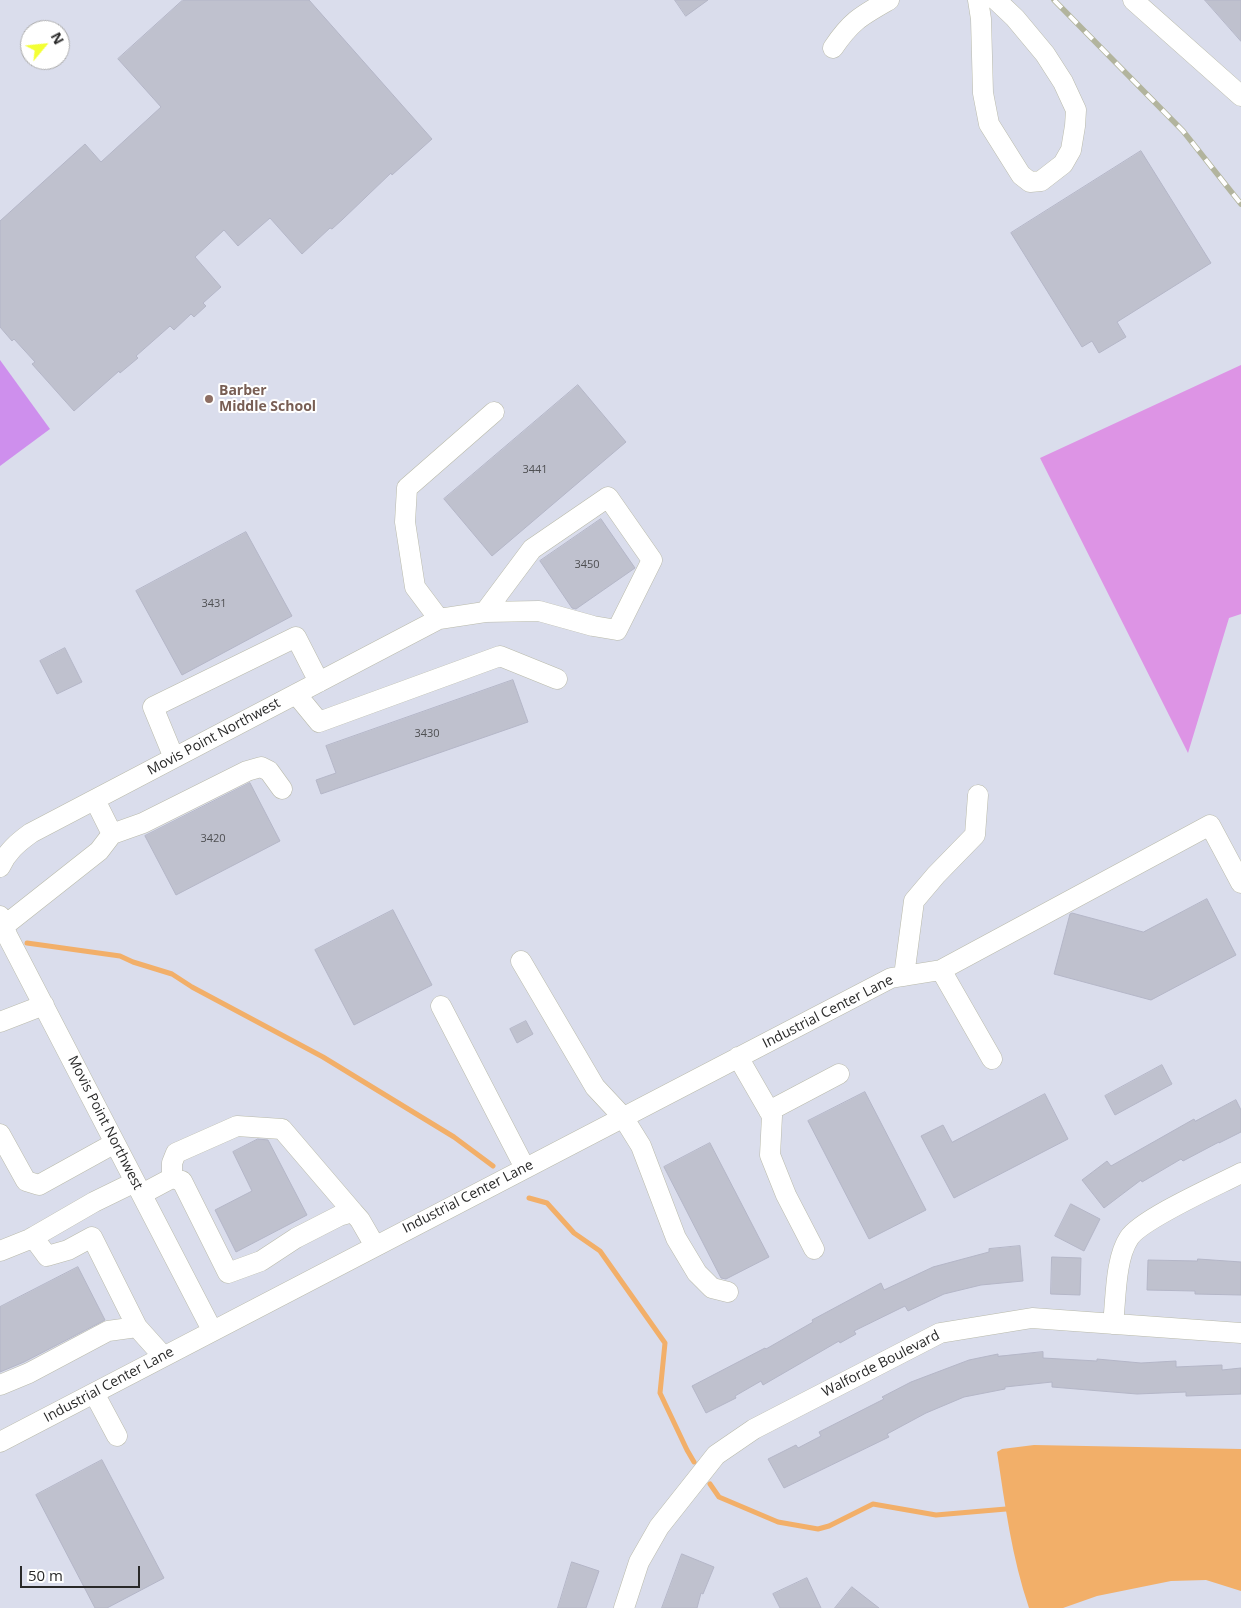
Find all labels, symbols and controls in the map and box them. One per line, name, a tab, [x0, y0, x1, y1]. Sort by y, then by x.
north arrow	[20, 20, 70, 70]
text: N	[47, 29, 69, 48]
place label: Barber Middle School	[219, 383, 316, 416]
marker: Barber Middle School	[203, 393, 215, 405]
house number: 3441	[522, 463, 548, 477]
house number: 3450	[574, 558, 600, 572]
house number: 3431	[201, 597, 227, 611]
street label: Movis Point Northwest	[145, 695, 283, 779]
house number: 3430	[414, 727, 440, 741]
house number: 3420	[200, 832, 226, 846]
street label: Industrial Center Lane	[760, 972, 896, 1052]
street label: Movis Point Northwest	[64, 1053, 146, 1193]
street label: Industrial Center Lane	[400, 1157, 536, 1237]
street label: Walforde Boulevard	[819, 1327, 943, 1401]
street label: Industrial Center Lane	[41, 1344, 177, 1426]
scale bar	[22, 1556, 142, 1588]
text: 50 m	[28, 1565, 63, 1585]

